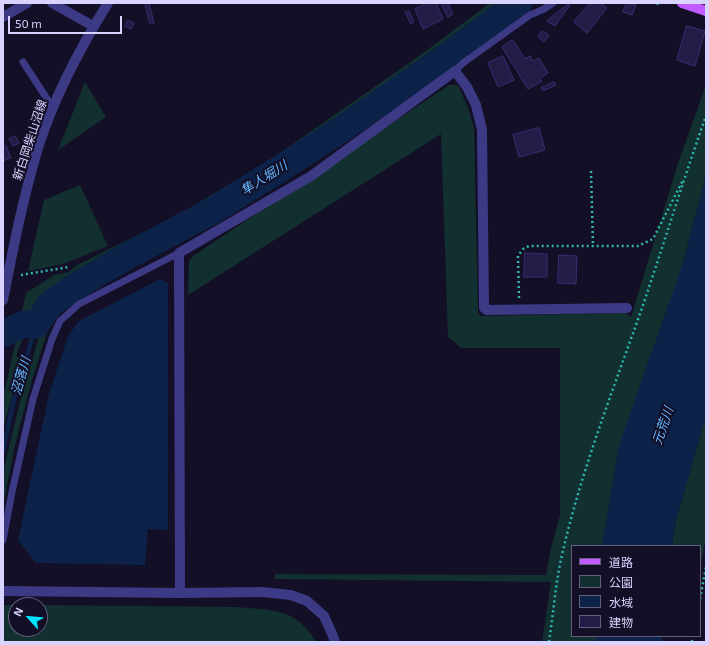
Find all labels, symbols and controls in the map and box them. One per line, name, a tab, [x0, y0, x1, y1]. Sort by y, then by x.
scale bar	[10, 8, 124, 34]
text: 50 m	[15, 16, 42, 30]
street label: 新白岡柴山沼線	[10, 98, 50, 182]
water label: 隼人堀川	[238, 158, 290, 198]
water label: 沼落川	[8, 355, 34, 397]
water label: 元荒川	[649, 405, 677, 447]
legend	[571, 545, 701, 637]
text: 道路	[609, 555, 633, 569]
text: 公園	[609, 575, 633, 589]
text: 水域	[609, 595, 633, 609]
north arrow	[8, 597, 48, 637]
text: N	[10, 605, 25, 618]
text: 建物	[609, 615, 633, 629]

